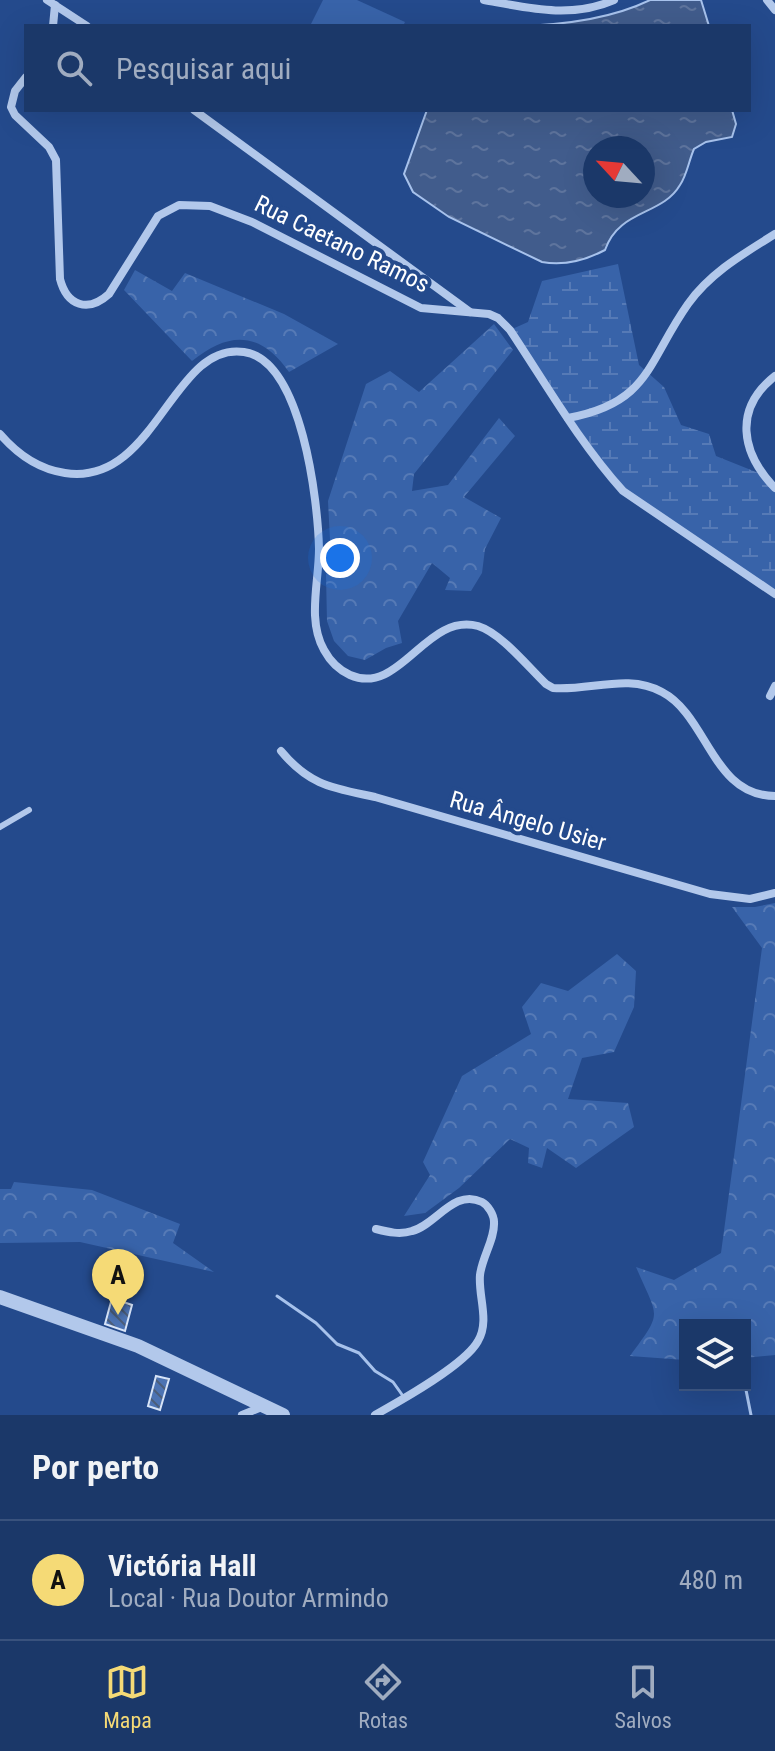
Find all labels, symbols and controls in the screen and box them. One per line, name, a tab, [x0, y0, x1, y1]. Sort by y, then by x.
search box	[24, 24, 751, 112]
icon: search	[52, 46, 96, 90]
text: Pesquisar aqui	[116, 51, 291, 86]
north arrow	[583, 136, 655, 208]
street label: Rua Caetano Ramos	[250, 190, 434, 298]
your location	[320, 538, 360, 578]
street label: Rua Ângelo Usier	[447, 785, 609, 857]
pin: A	[92, 1249, 144, 1315]
map controls	[679, 1319, 751, 1391]
button: layers	[679, 1319, 751, 1391]
text: Por perto	[32, 1447, 159, 1487]
text: Victória Hall	[108, 1548, 257, 1583]
text: A	[50, 1565, 66, 1595]
text: 480 m	[679, 1565, 743, 1595]
text: Local · Rua Doutor Armindo	[108, 1583, 389, 1613]
tab: Mapa	[103, 1660, 152, 1733]
tab: Rotas	[358, 1660, 408, 1733]
tab: Salvos	[614, 1660, 672, 1733]

